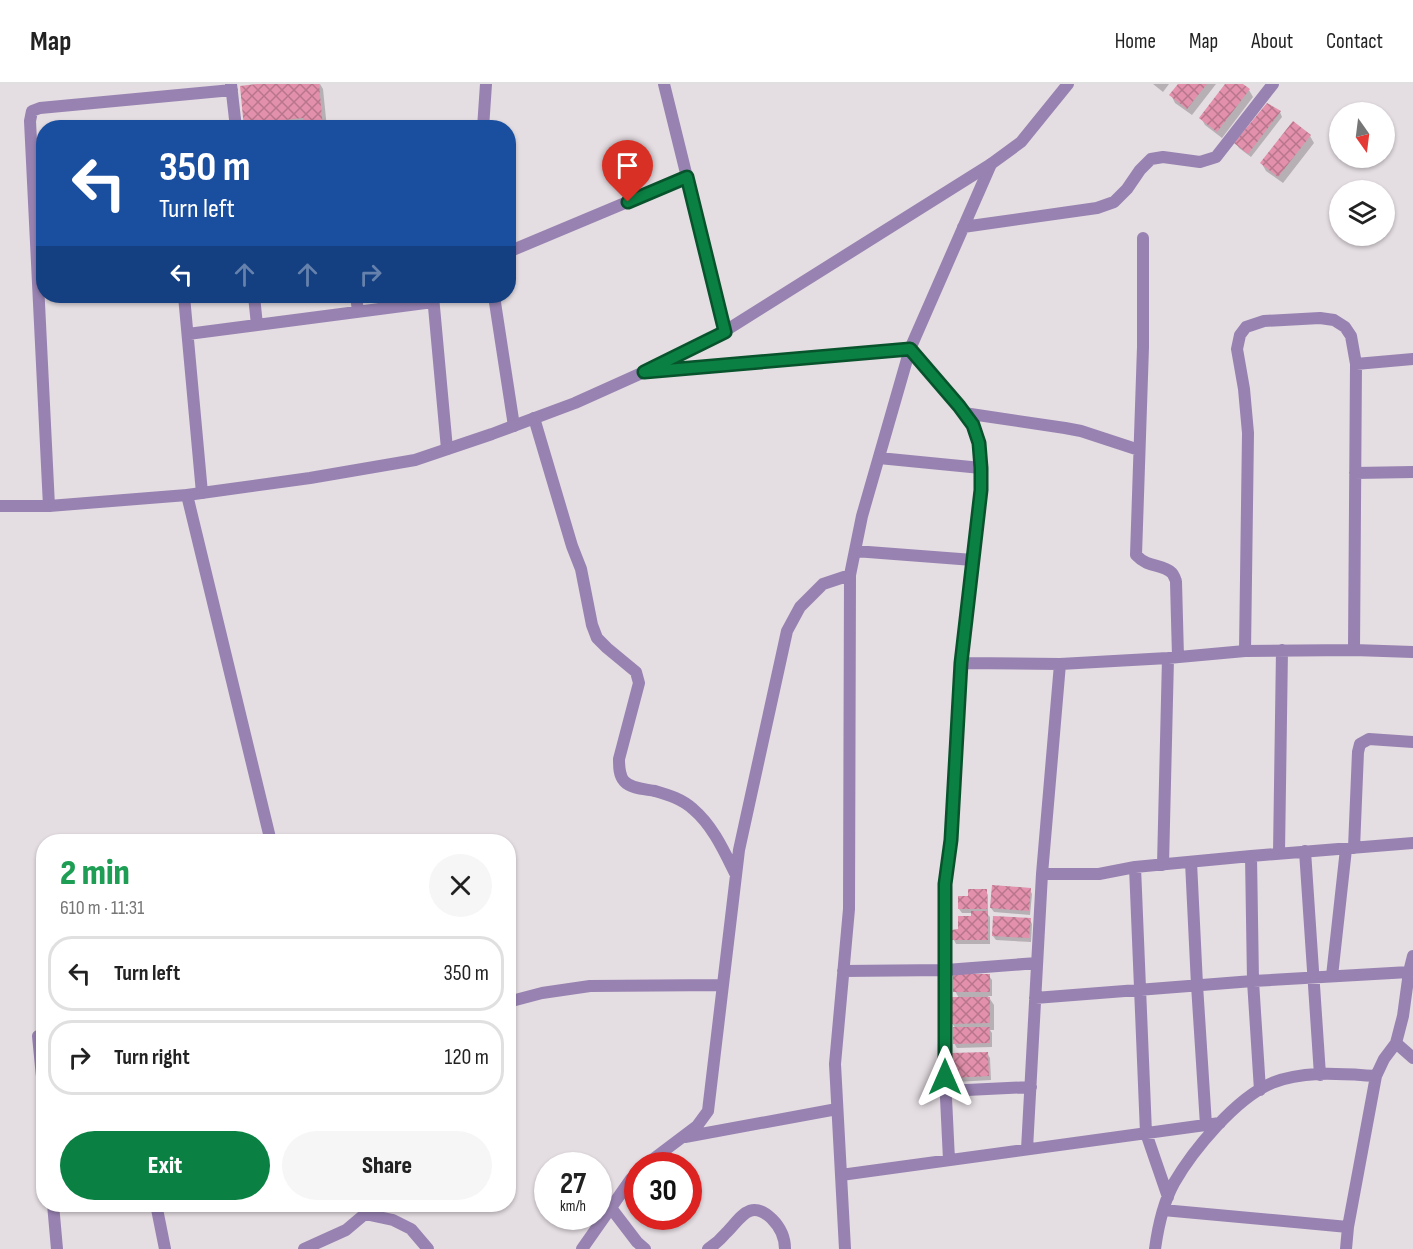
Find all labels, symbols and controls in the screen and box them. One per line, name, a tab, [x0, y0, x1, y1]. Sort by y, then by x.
text: Map	[30, 25, 71, 58]
text: Home	[1115, 29, 1156, 54]
text: Map	[1189, 29, 1218, 54]
text: About	[1251, 29, 1293, 54]
text: Contact	[1326, 29, 1383, 54]
north arrow	[1329, 102, 1395, 168]
map controls	[1329, 102, 1395, 246]
pin	[602, 140, 653, 202]
text: 350 m	[159, 142, 251, 193]
icon: left	[60, 144, 138, 222]
icon: arrive	[611, 149, 644, 182]
button: layers	[1329, 180, 1395, 246]
text: Turn left	[159, 193, 235, 225]
icon: left	[165, 258, 198, 291]
icon: ahead	[228, 258, 261, 291]
icon: ahead	[291, 258, 324, 291]
icon: right	[354, 258, 387, 291]
text: 2 min	[60, 852, 130, 895]
button: close	[429, 854, 492, 917]
text: 610 m · 11:31	[60, 896, 144, 920]
icon: left	[63, 957, 96, 990]
text: Turn left	[114, 960, 180, 987]
text: 350 m	[444, 960, 489, 987]
icon: right	[63, 1041, 96, 1074]
text: Turn right	[114, 1044, 190, 1071]
text: 120 m	[445, 1044, 489, 1071]
position arrow	[913, 1045, 977, 1109]
button: Exit	[60, 1131, 270, 1200]
button: Share	[282, 1131, 492, 1200]
speed limit sign: 30	[624, 1152, 702, 1230]
text: 27	[560, 1166, 586, 1202]
text: km/h	[560, 1197, 586, 1216]

